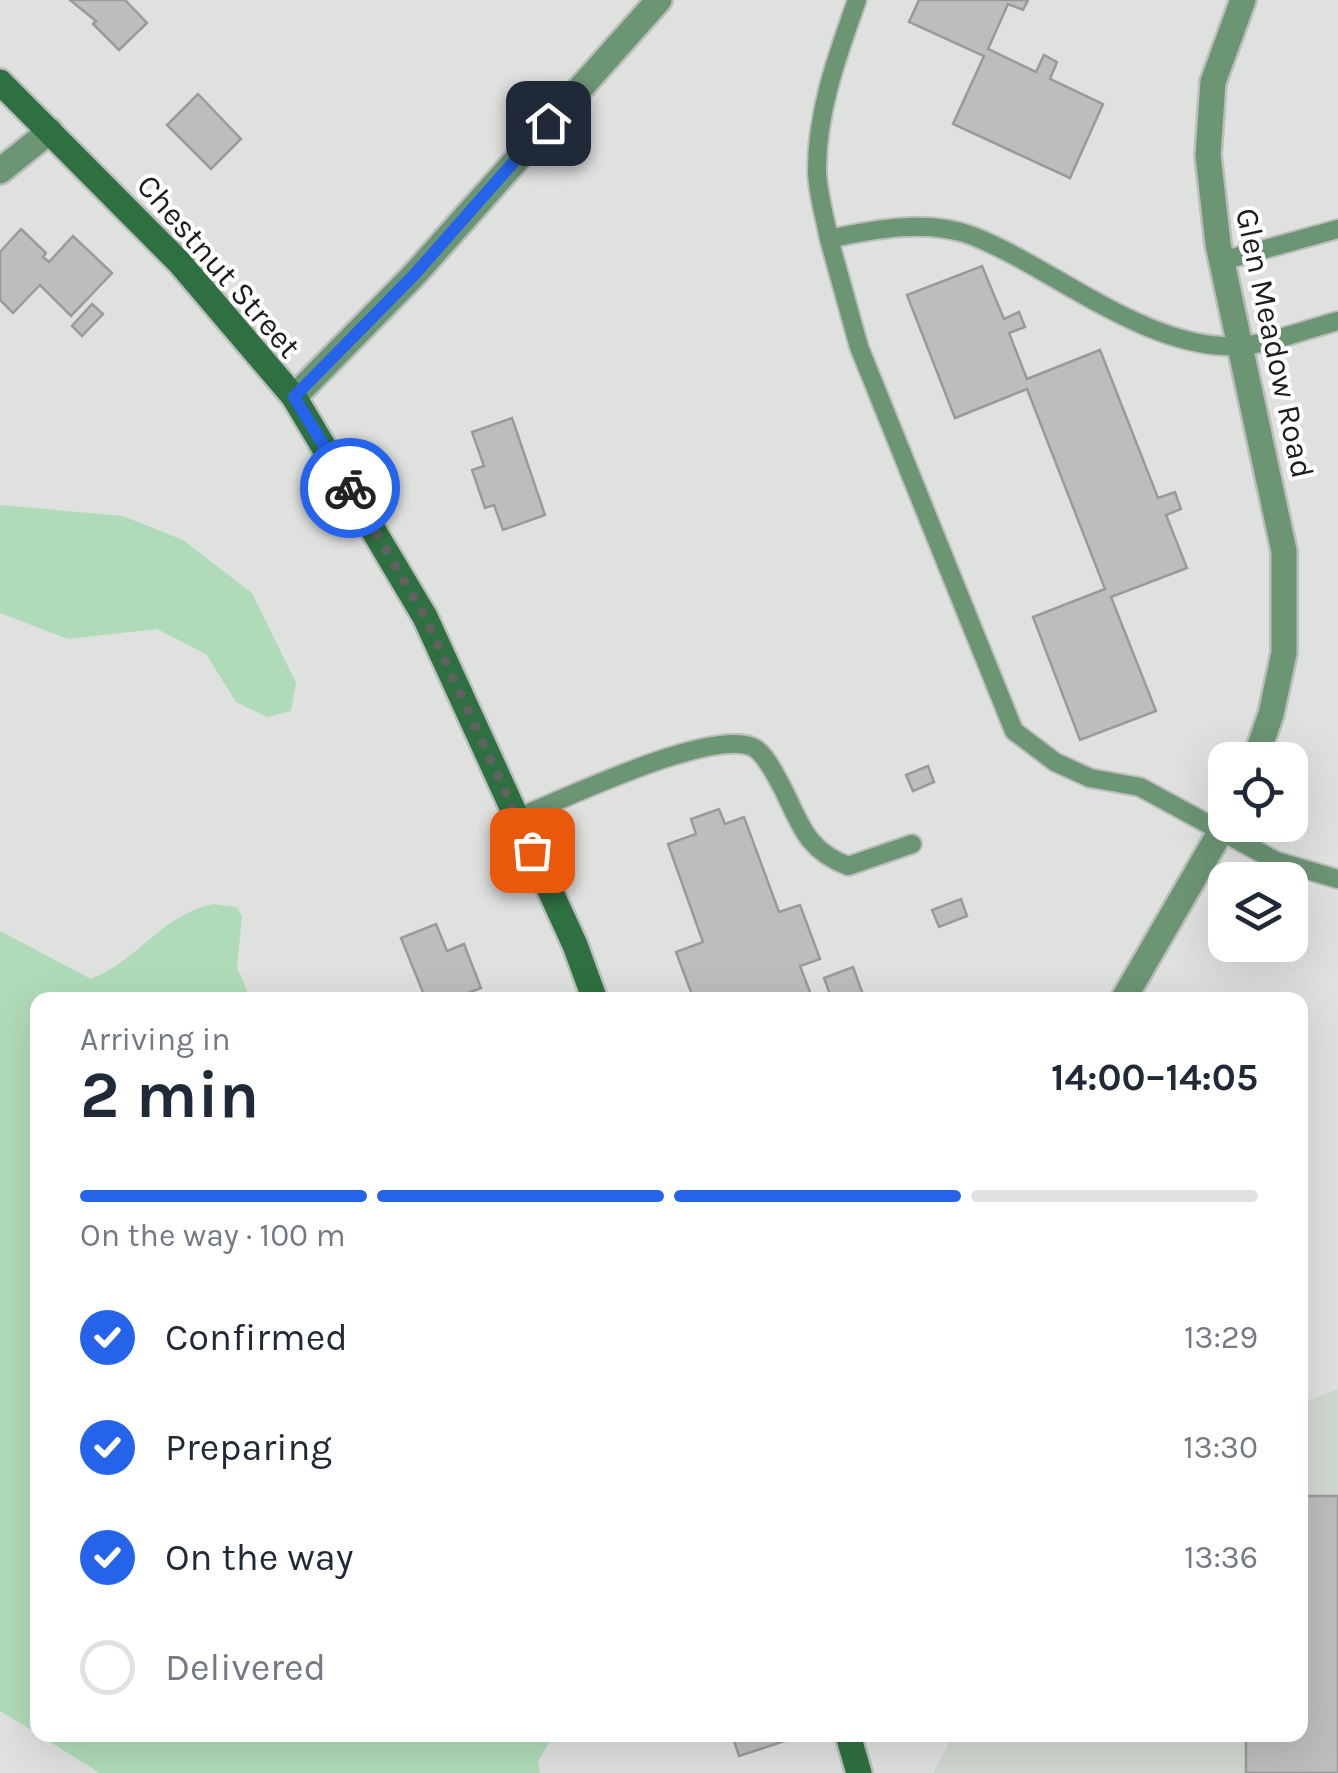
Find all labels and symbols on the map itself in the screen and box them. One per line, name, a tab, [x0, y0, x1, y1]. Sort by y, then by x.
pin	[506, 81, 591, 166]
street label: Chestnut Street	[129, 167, 308, 365]
street label: Glen Meadow Road	[1228, 205, 1321, 481]
courier	[300, 438, 400, 538]
pin	[490, 808, 575, 893]

